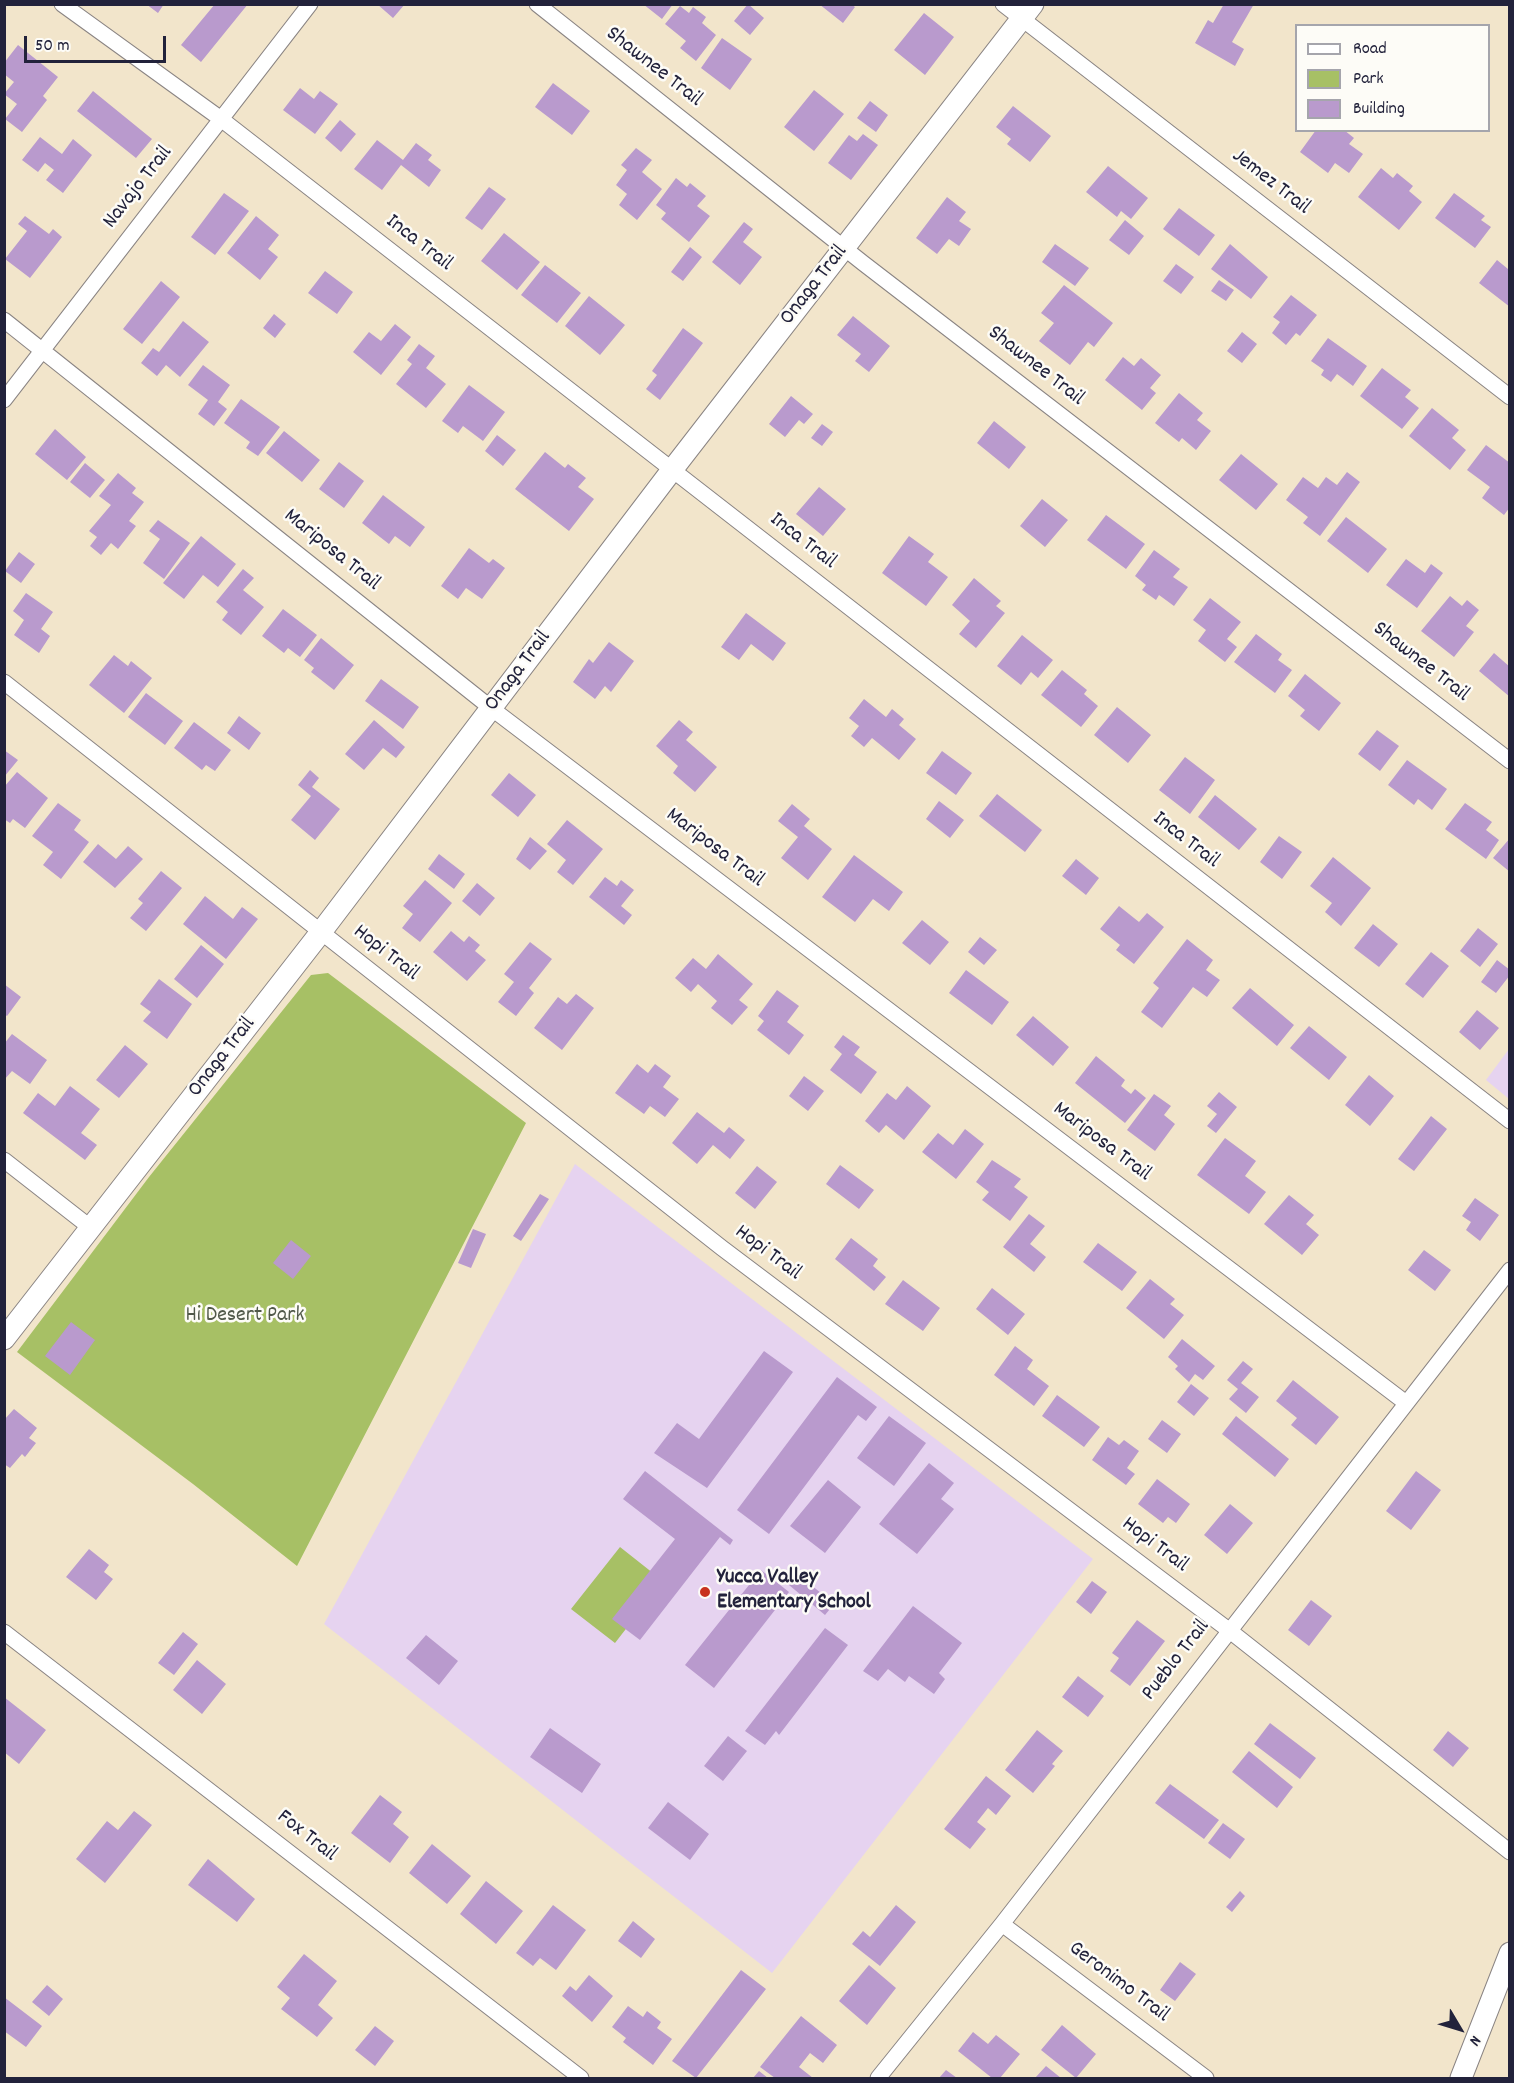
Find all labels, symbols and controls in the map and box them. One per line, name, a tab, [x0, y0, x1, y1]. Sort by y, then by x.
street label: Shawnee Trail	[599, 22, 707, 114]
scale bar	[27, 24, 170, 62]
legend	[1295, 24, 1490, 132]
text: 50 m	[35, 34, 70, 59]
text: Road	[1353, 37, 1387, 62]
text: Park	[1353, 67, 1384, 92]
text: Building	[1353, 97, 1405, 122]
street label: Navajo Trail	[98, 141, 180, 235]
street label: Jemez Trail	[1225, 144, 1315, 222]
street label: Inca Trail	[379, 210, 457, 278]
street label: Onaga Trail	[775, 241, 855, 331]
street label: Shawnee Trail	[981, 321, 1089, 413]
street label: Mariposa Trail	[277, 504, 385, 598]
street label: Inca Trail	[763, 508, 841, 576]
street label: Shawnee Trail	[1366, 617, 1474, 709]
street label: Onaga Trail	[480, 626, 558, 718]
street label: Mariposa Trail	[660, 803, 768, 895]
street label: Inca Trail	[1146, 807, 1224, 875]
street label: Hopi Trail	[347, 920, 423, 988]
street label: Onaga Trail	[183, 1013, 263, 1103]
street label: Mariposa Trail	[1047, 1097, 1155, 1189]
street label: Hopi Trail	[728, 1220, 806, 1288]
park label: Hi Desert Park	[185, 1304, 305, 1330]
street label: Hopi Trail	[1115, 1512, 1193, 1580]
place label: Yucca Valley Elementary School	[717, 1566, 871, 1618]
marker: Yucca Valley Elementary School	[698, 1585, 712, 1599]
street label: Pueblo Trail	[1137, 1615, 1217, 1707]
street label: Fox Trail	[271, 1805, 341, 1869]
street label: Geronimo Trail	[1062, 1937, 1174, 2029]
north arrow	[1430, 1999, 1490, 2059]
text: N	[1463, 2030, 1486, 2051]

